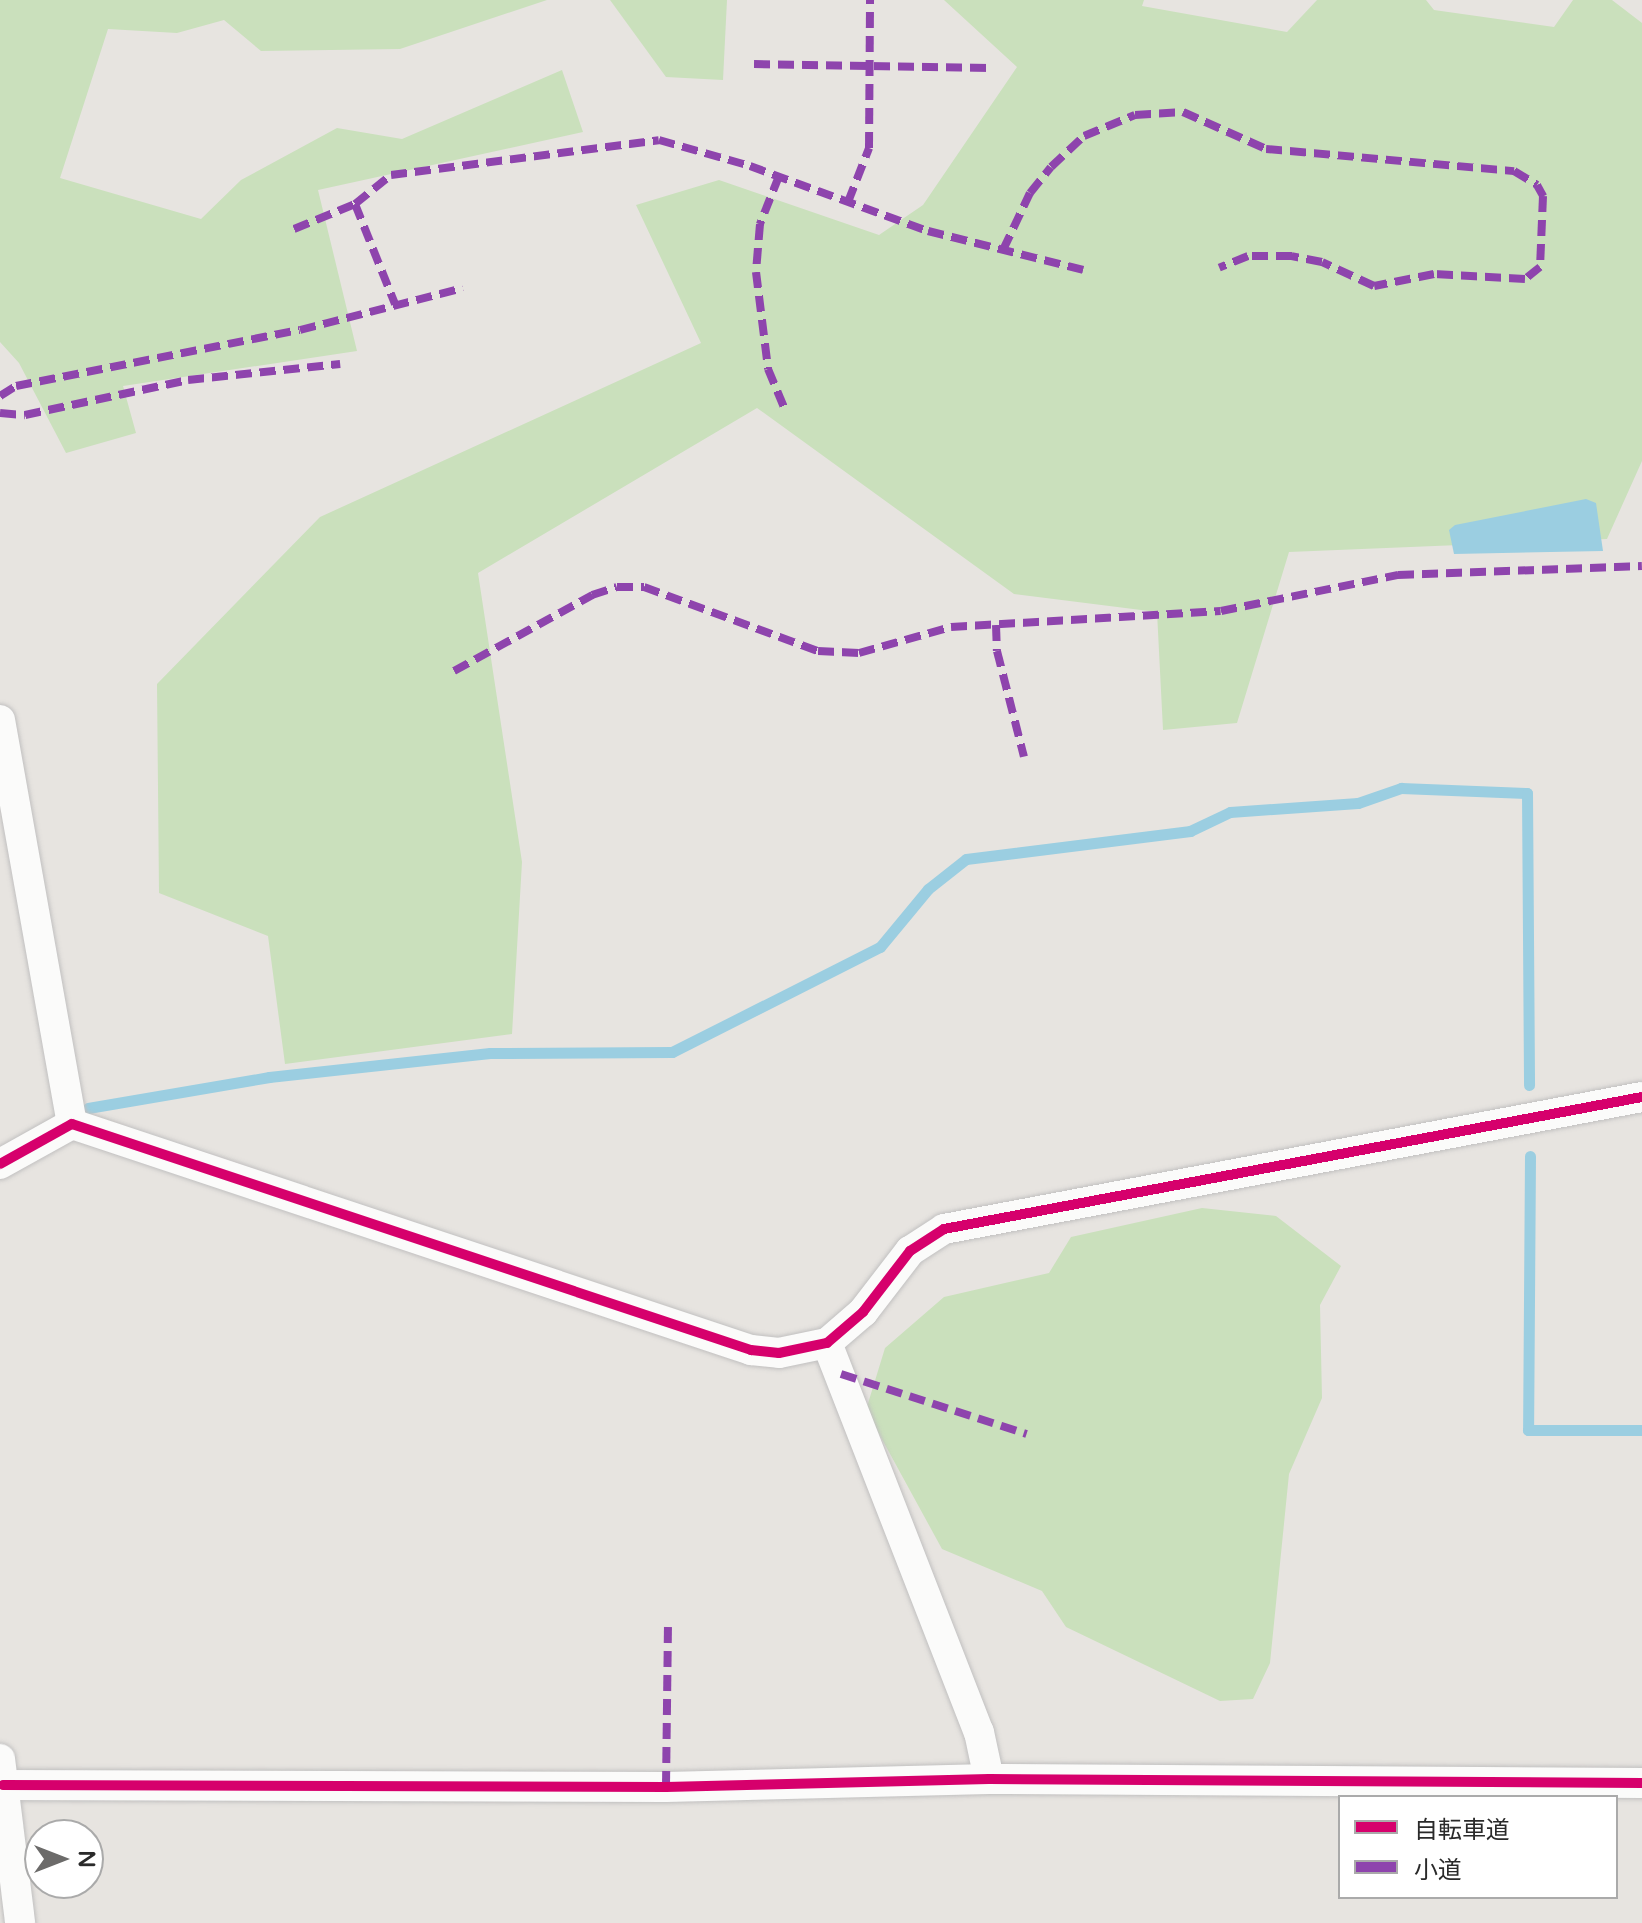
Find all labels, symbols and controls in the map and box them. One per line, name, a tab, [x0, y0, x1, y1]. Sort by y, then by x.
legend	[1338, 1795, 1618, 1899]
text: 自転車道	[1414, 1816, 1510, 1845]
north arrow	[24, 1819, 104, 1899]
text: N	[73, 1850, 99, 1868]
text: 小道	[1414, 1856, 1462, 1885]

